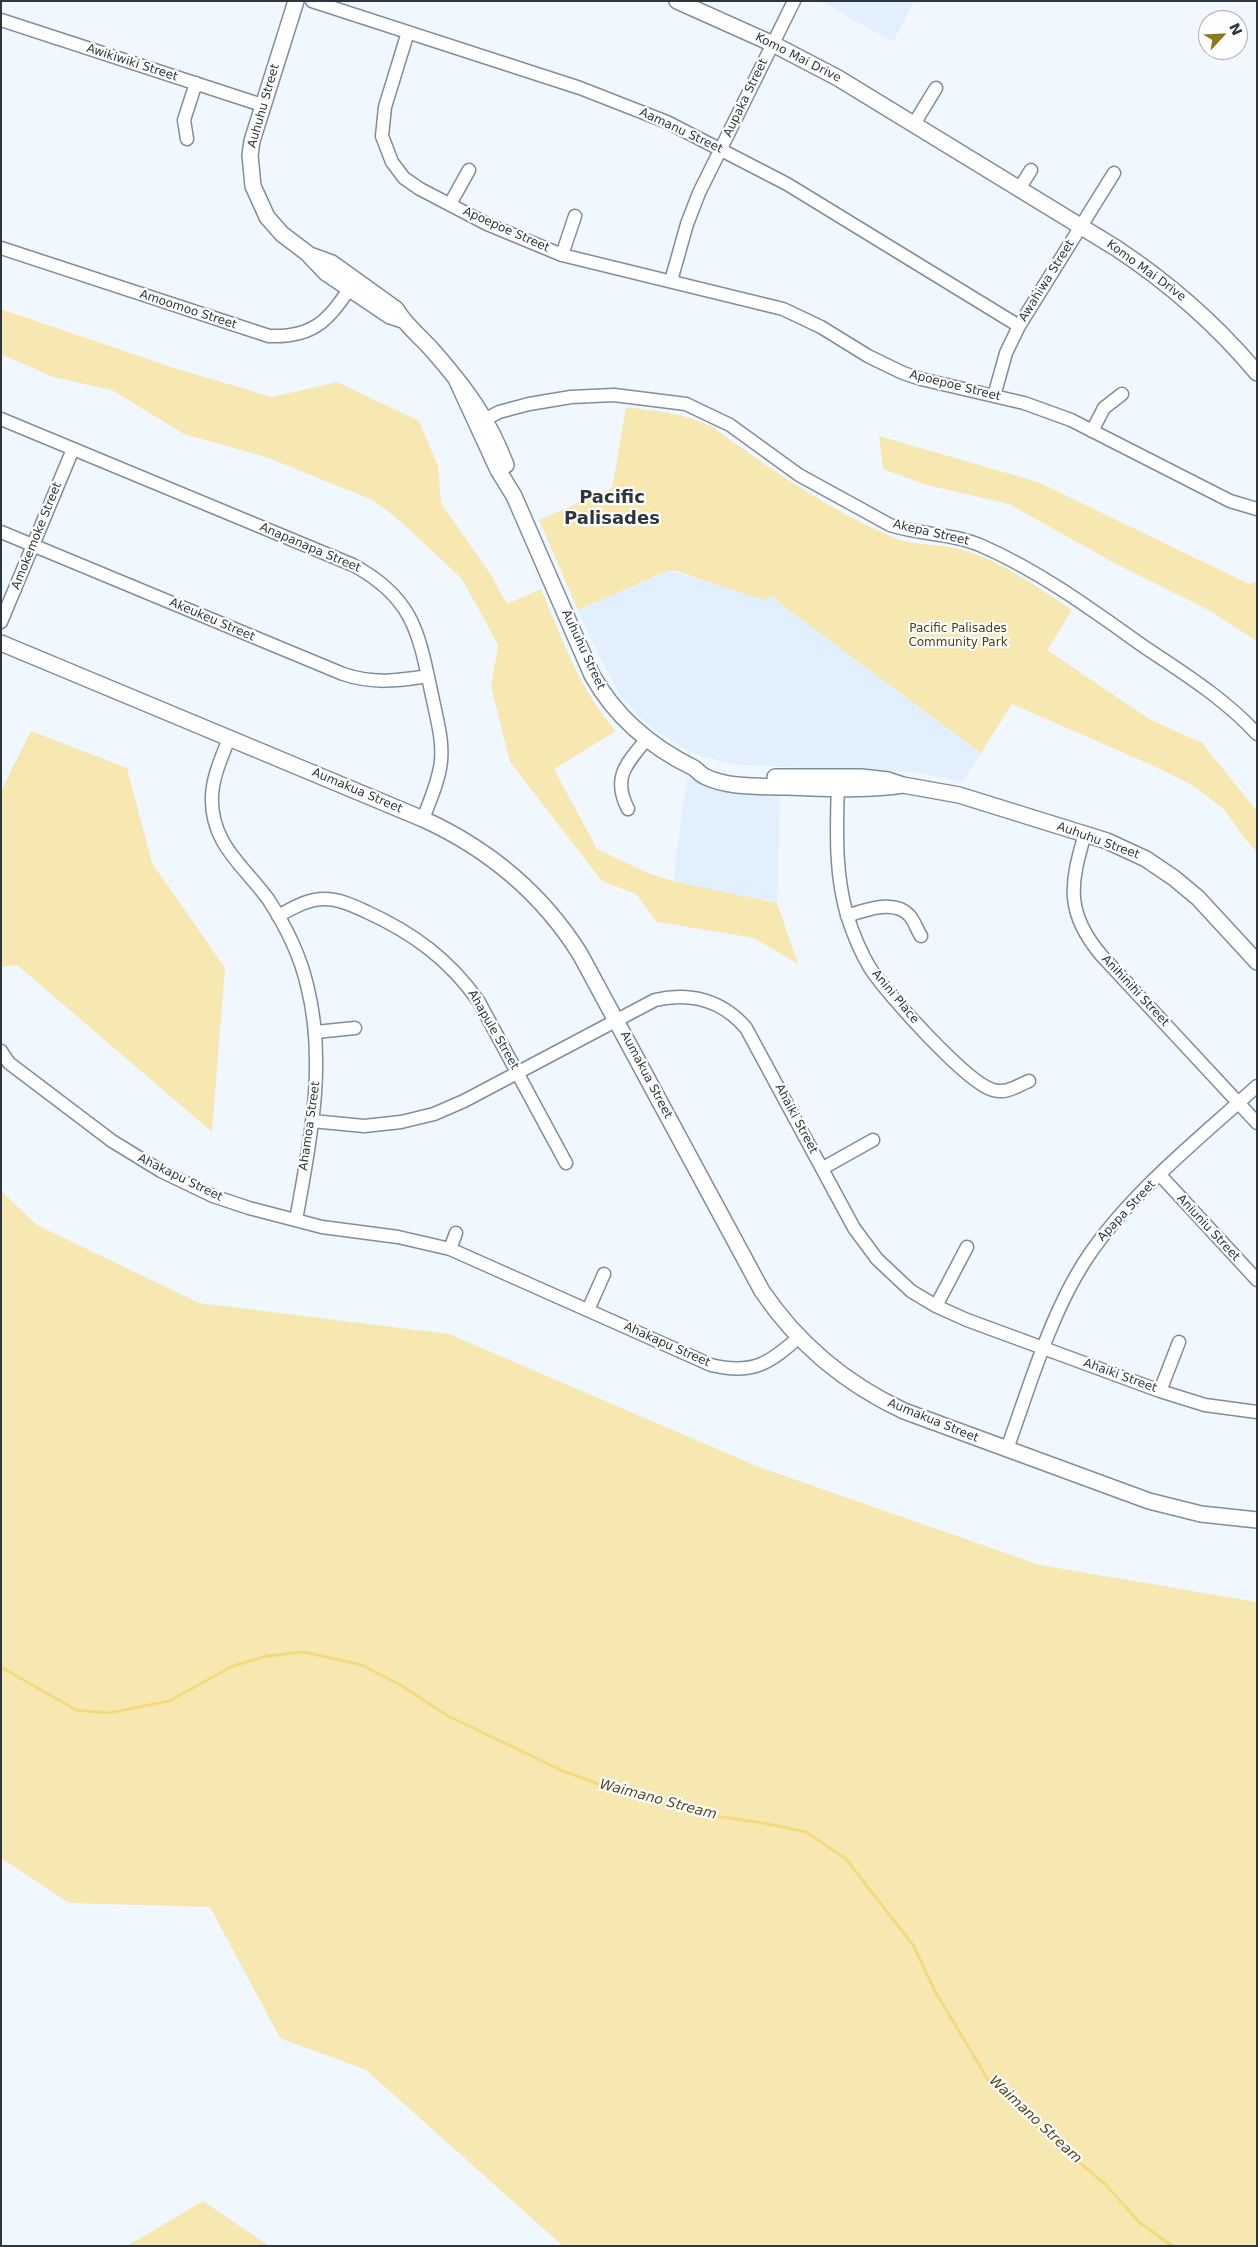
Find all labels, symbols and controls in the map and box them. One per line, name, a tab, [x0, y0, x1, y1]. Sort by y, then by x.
north arrow	[1198, 10, 1248, 60]
text: N	[1226, 20, 1245, 38]
street label: Komo Mai Drive	[753, 30, 843, 86]
street label: Awikiwiki Street	[85, 41, 179, 85]
street label: Aupaka Street	[721, 57, 771, 139]
street label: Auhuhu Street	[245, 62, 283, 150]
street label: Aamanu Street	[637, 105, 725, 157]
street label: Apoepoe Street	[461, 204, 551, 256]
street label: Komo Mai Drive	[1104, 237, 1188, 305]
street label: Awahiwa Street	[1016, 238, 1078, 324]
street label: Amoomoo Street	[138, 288, 238, 332]
street label: Apoepoe Street	[908, 368, 1002, 404]
street label: Amokemoke Street	[9, 480, 65, 592]
district label: Pacific Palisades	[564, 487, 660, 530]
street label: Akepa Street	[892, 517, 970, 549]
street label: Anapanapa Street	[257, 520, 363, 576]
street label: Akeukeu Street	[167, 595, 257, 645]
street label: Auhuhu Street	[558, 608, 608, 692]
park label: Pacific Palisades Community Park	[908, 622, 1008, 650]
street label: Aumakua Street	[310, 765, 404, 817]
street label: Auhuhu Street	[1055, 819, 1141, 863]
street label: Anihinihi Street	[1098, 952, 1172, 1030]
street label: Anini Place	[868, 967, 922, 1027]
street label: Ahapule Street	[464, 988, 522, 1072]
street label: Aumakua Street	[617, 1029, 675, 1121]
street label: Ahamoa Street	[297, 1081, 323, 1171]
street label: Ahaiki Street	[772, 1082, 820, 1156]
street label: Ahakapu Street	[135, 1151, 225, 1205]
street label: Apapa Street	[1095, 1177, 1159, 1245]
street label: Aniuniu Street	[1174, 1192, 1242, 1264]
street label: Ahakapu Street	[622, 1320, 712, 1370]
street label: Ahaiki Street	[1081, 1356, 1159, 1396]
street label: Aumakua Street	[885, 1396, 981, 1446]
water label: Waimano Stream	[598, 1776, 718, 1824]
water label: Waimano Stream	[985, 2073, 1085, 2167]

